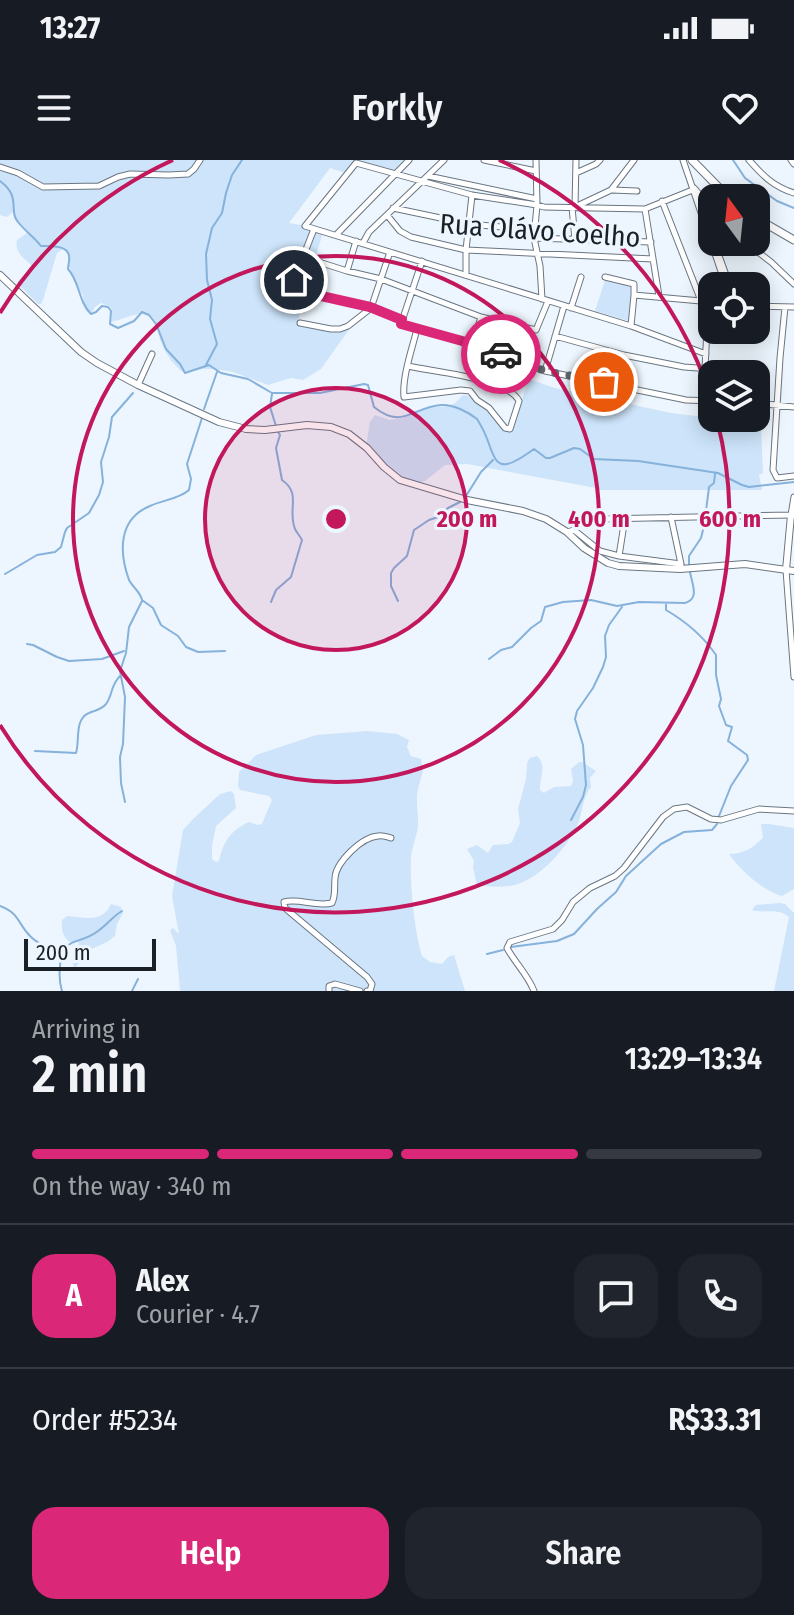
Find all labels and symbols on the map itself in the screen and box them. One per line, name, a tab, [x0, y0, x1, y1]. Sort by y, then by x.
north arrow	[698, 184, 770, 256]
street label: Rua Olávo Coelho	[439, 207, 641, 254]
pin	[260, 246, 328, 314]
courier	[461, 314, 541, 394]
pin	[570, 348, 638, 416]
centre of rings	[322, 505, 350, 533]
text: 200 m	[436, 505, 497, 533]
text: 400 m	[568, 505, 630, 533]
text: 600 m	[699, 505, 761, 533]
scale bar	[24, 935, 156, 971]

